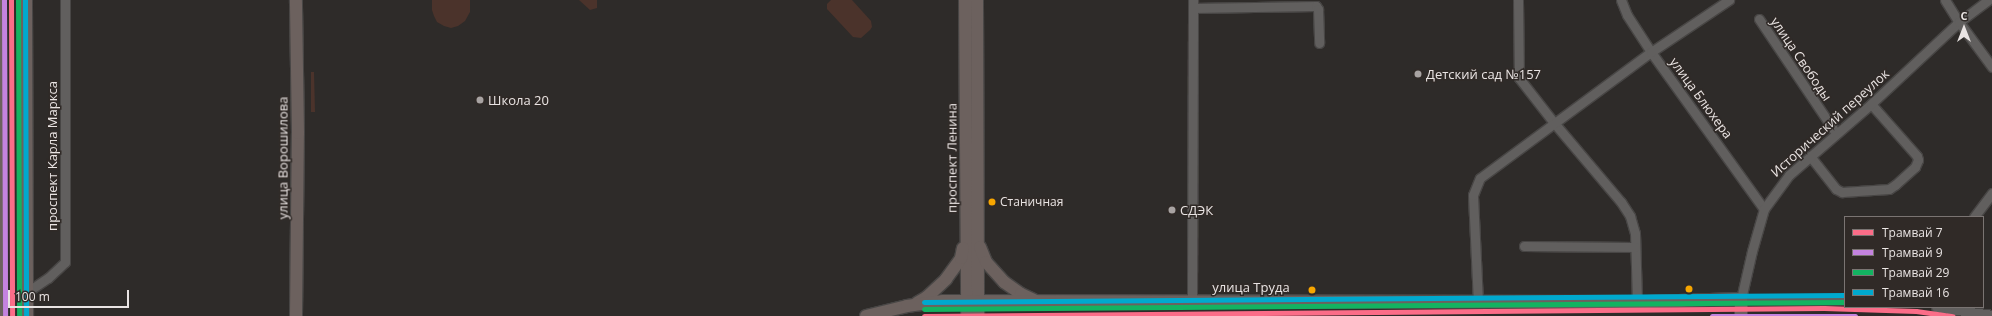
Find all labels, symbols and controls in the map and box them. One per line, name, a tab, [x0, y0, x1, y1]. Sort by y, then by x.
north arrow	[1944, 8, 1984, 48]
text: С	[1960, 8, 1968, 23]
street label: улица Свободы	[1767, 14, 1835, 104]
street label: улица Блюхера	[1666, 54, 1736, 142]
place label: Детский сад №157	[1426, 66, 1541, 82]
street label: Исторический переулок	[1768, 66, 1892, 180]
marker: Детский сад №157	[1413, 69, 1423, 79]
street label: проспект Карла Маркса	[44, 81, 60, 231]
place label: Школа 20	[488, 92, 549, 108]
marker: Школа 20	[475, 95, 485, 105]
street label: улица Ворошилова	[275, 97, 291, 219]
street label: проспект Ленина	[944, 103, 960, 213]
place label: Станичная	[1000, 195, 1063, 209]
marker: Станичная	[987, 197, 997, 207]
place label: СДЭК	[1180, 202, 1213, 218]
marker: СДЭК	[1167, 205, 1177, 215]
legend	[1844, 216, 1984, 308]
text: Трамвай 7	[1882, 224, 1943, 241]
text: Трамвай 9	[1882, 244, 1943, 261]
text: Трамвай 29	[1882, 264, 1949, 281]
street label: улица Труда	[1212, 279, 1290, 295]
scale bar	[10, 282, 131, 308]
unlabelled marker	[1684, 284, 1694, 294]
text: Трамвай 16	[1882, 284, 1949, 301]
unlabelled marker	[1307, 285, 1317, 295]
text: 100 m	[15, 288, 50, 305]

